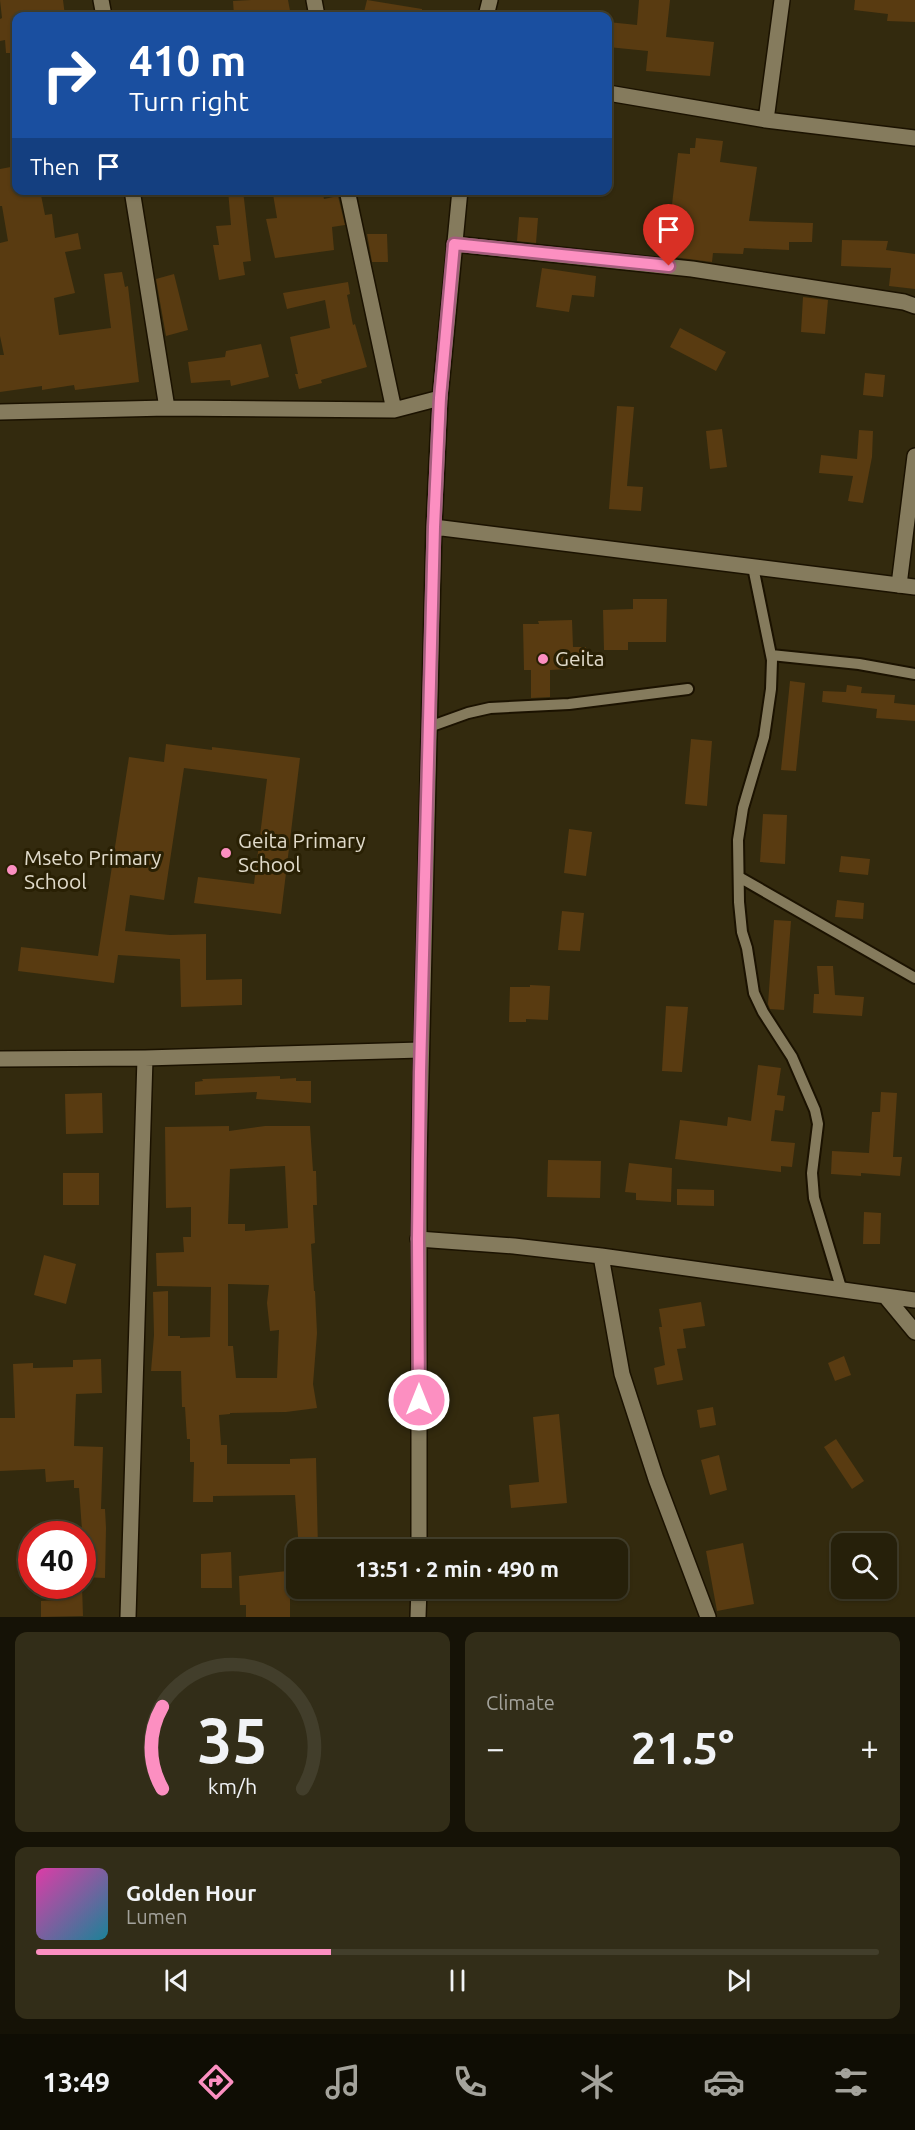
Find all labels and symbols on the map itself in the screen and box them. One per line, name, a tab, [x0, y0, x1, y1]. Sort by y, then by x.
pin	[643, 204, 694, 266]
place label: Geita	[555, 646, 605, 670]
marker: Geita	[536, 652, 550, 666]
place label: Geita Primary School	[238, 828, 366, 876]
place label: Mseto Primary School	[24, 845, 161, 893]
marker: Geita Primary School	[219, 846, 233, 860]
marker: Mseto Primary School	[5, 863, 19, 877]
position arrow	[387, 1368, 451, 1432]
speed limit sign: 40	[18, 1521, 96, 1599]

